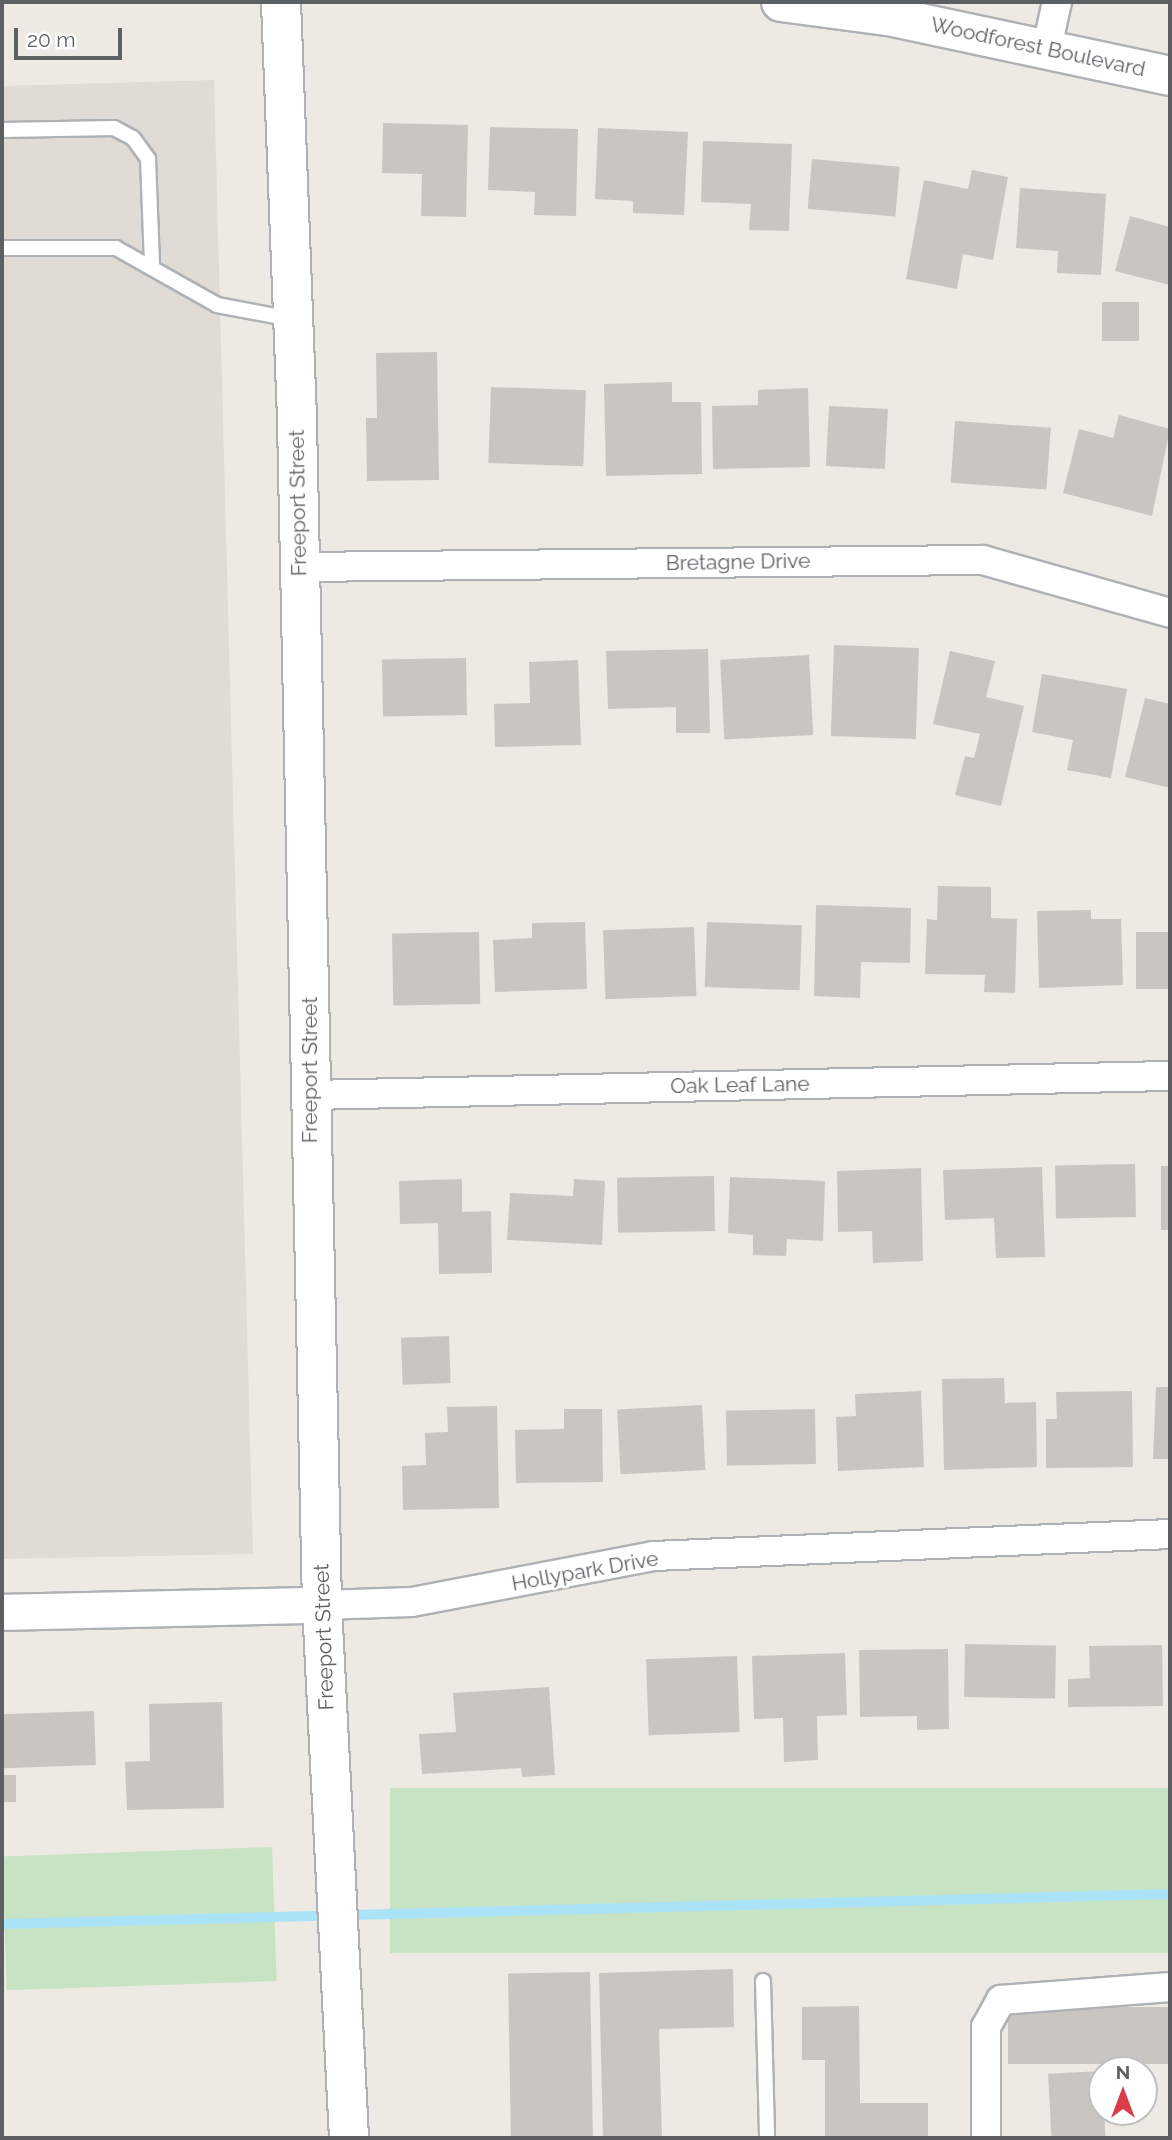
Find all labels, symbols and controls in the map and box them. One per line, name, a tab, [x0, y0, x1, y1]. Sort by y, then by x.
street label: Woodforest Boulevard	[928, 12, 1148, 82]
scale bar	[18, 14, 126, 58]
text: 20 m	[27, 27, 75, 52]
street label: Freeport Street	[284, 429, 312, 577]
street label: Bretagne Drive	[665, 548, 811, 576]
street label: Freeport Street	[297, 997, 323, 1143]
street label: Oak Leaf Lane	[670, 1071, 810, 1099]
street label: Hollypark Drive	[510, 1546, 660, 1596]
street label: Freeport Street	[309, 1563, 339, 1711]
north arrow	[1088, 2056, 1158, 2126]
text: N	[1116, 2061, 1130, 2083]

